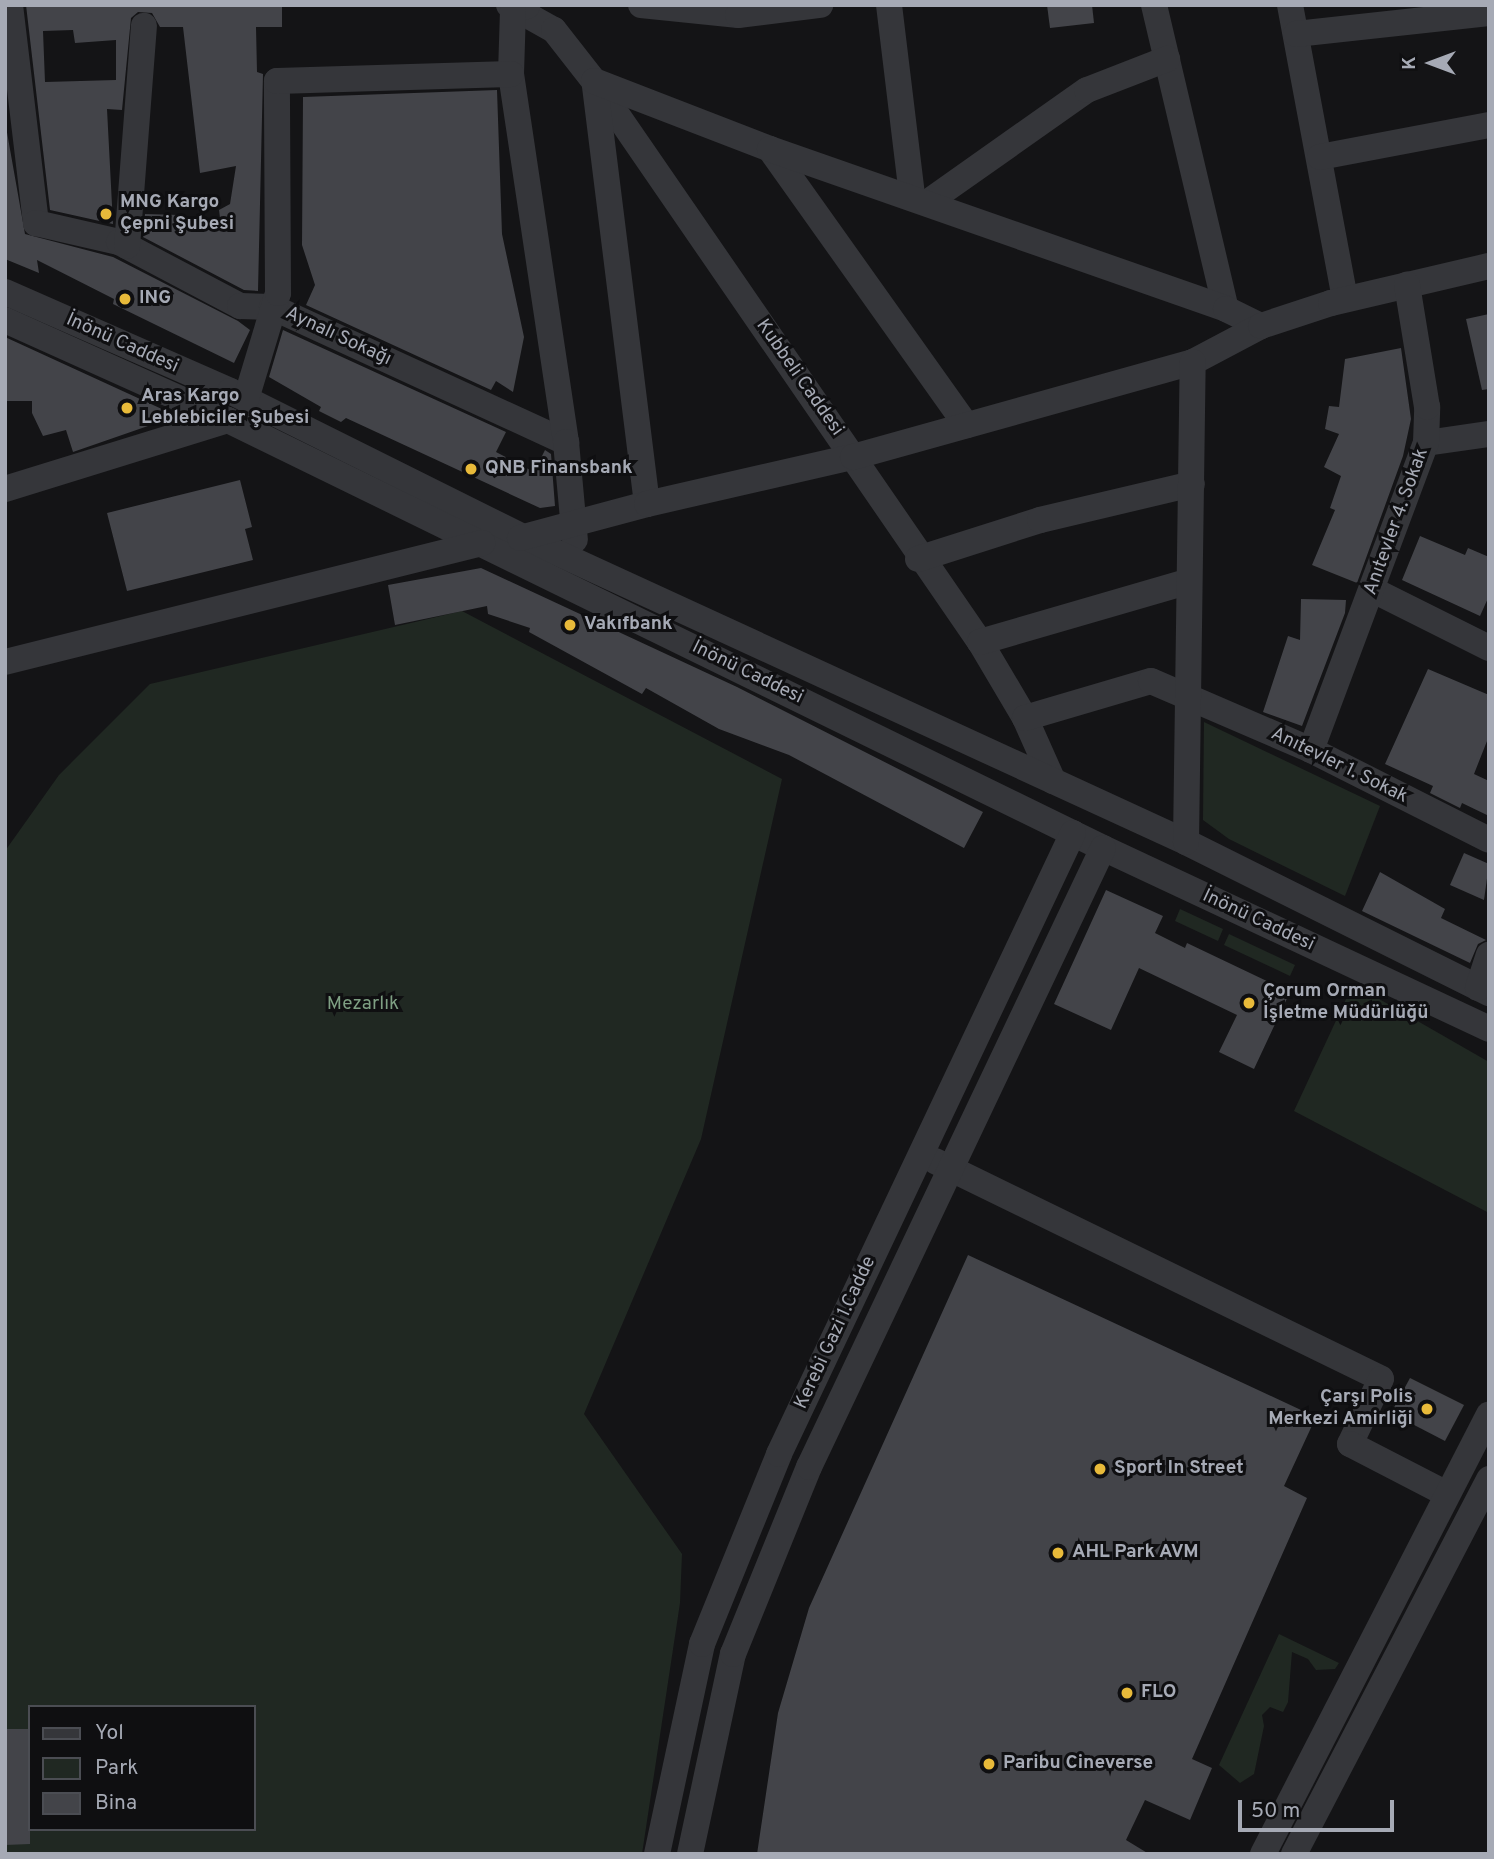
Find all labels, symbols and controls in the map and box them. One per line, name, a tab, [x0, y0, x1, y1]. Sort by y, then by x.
north arrow	[1396, 28, 1466, 98]
text: K	[1398, 56, 1422, 70]
place label: MNG Kargo Çepni Şubesi	[120, 192, 234, 236]
marker: MNG Kargo Çepni Şubesi	[98, 206, 114, 222]
place label: ING	[139, 288, 171, 310]
marker: ING	[117, 291, 133, 307]
street label: Aynalı Sokağı	[281, 302, 395, 372]
street label: İnönü Caddesi	[62, 309, 182, 379]
street label: Kubbeli Caddesi	[750, 315, 848, 441]
place label: Aras Kargo Leblebiciler Şubesi	[141, 386, 309, 430]
marker: Aras Kargo Leblebiciler Şubesi	[119, 400, 135, 416]
street label: Anıtevler 4. Sokak	[1360, 446, 1434, 598]
place label: QNB Finansbank	[485, 458, 633, 480]
marker: QNB Finansbank	[463, 461, 479, 477]
place label: Vakıfbank	[584, 614, 673, 636]
marker: Vakıfbank	[562, 617, 578, 633]
street label: İnönü Caddesi	[688, 636, 806, 710]
street label: Anıtevler 1. Sokak	[1267, 723, 1411, 809]
street label: İnönü Caddesi	[1198, 885, 1318, 957]
place label: Çorum Orman İşletme Müdürlüğü	[1263, 981, 1428, 1025]
park label: Mezarlık	[327, 994, 399, 1016]
marker: Çorum Orman İşletme Müdürlüğü	[1241, 995, 1257, 1011]
street label: Kerebi Gazi 1.Cadde	[791, 1253, 881, 1413]
place label: Çarşı Polis Merkezi Amirliği	[1267, 1387, 1413, 1431]
marker: Çarşı Polis Merkezi Amirliği	[1419, 1401, 1435, 1417]
place label: Sport In Street	[1114, 1458, 1244, 1480]
marker: Sport In Street	[1092, 1461, 1108, 1477]
place label: AHL Park AVM	[1072, 1542, 1200, 1564]
marker: AHL Park AVM	[1050, 1545, 1066, 1561]
place label: FLO	[1141, 1682, 1176, 1704]
marker: FLO	[1119, 1685, 1135, 1701]
legend	[28, 1705, 256, 1831]
text: Yol	[95, 1720, 124, 1747]
place label: Paribu Cineverse	[1003, 1753, 1153, 1775]
text: Park	[95, 1755, 138, 1782]
marker: Paribu Cineverse	[981, 1756, 997, 1772]
scale bar	[1242, 1786, 1398, 1830]
text: Bina	[95, 1790, 137, 1817]
text: 50 m	[1251, 1798, 1300, 1825]

